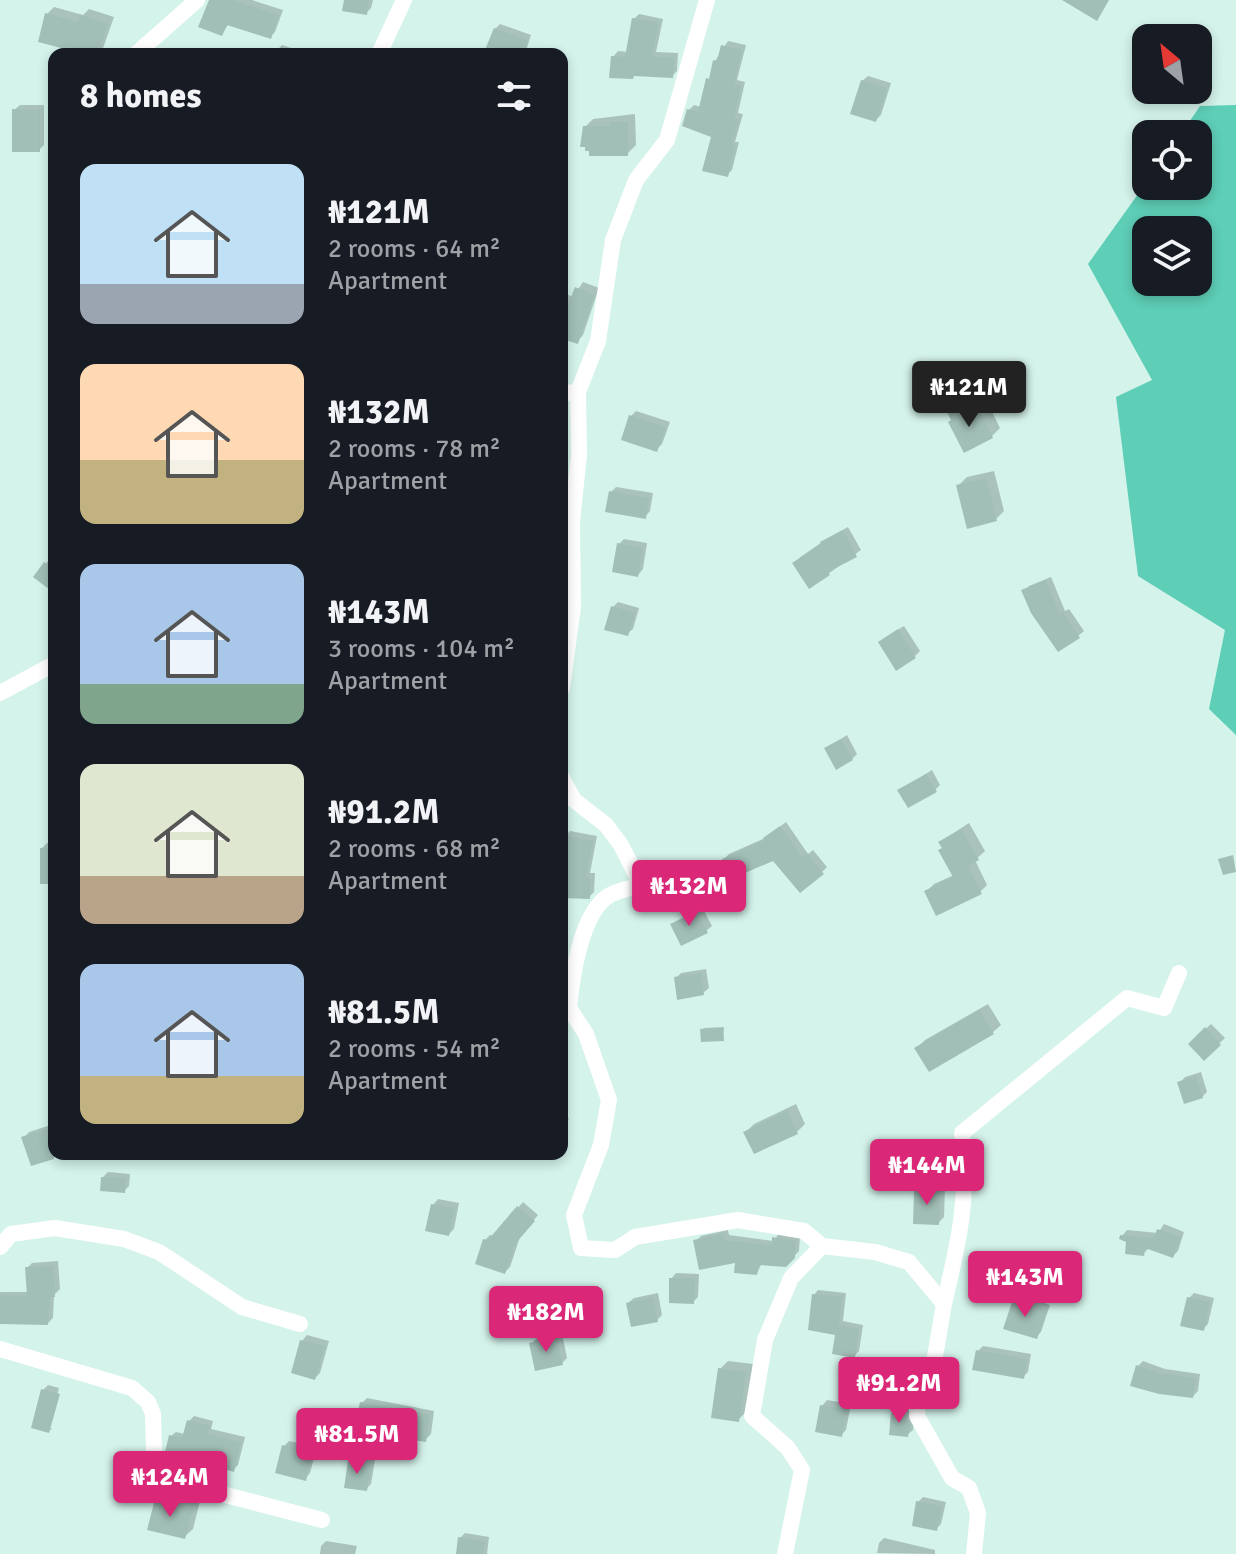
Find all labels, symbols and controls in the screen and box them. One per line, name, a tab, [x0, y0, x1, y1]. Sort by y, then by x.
north arrow	[1132, 24, 1212, 104]
map controls	[1132, 24, 1212, 296]
icon: filters	[492, 74, 536, 118]
text: 8 homes	[80, 75, 201, 117]
button: locate	[1132, 120, 1212, 200]
text: ₦121M	[328, 191, 430, 233]
icon: home	[144, 196, 240, 292]
button: layers	[1132, 216, 1212, 296]
text: 2 rooms · 64 m²	[328, 233, 501, 265]
text: Apartment	[328, 265, 447, 297]
pin: ₦121M	[913, 361, 1025, 429]
text: ₦121M	[930, 371, 1008, 403]
text: ₦132M	[328, 391, 430, 433]
icon: home	[144, 396, 240, 492]
text: 2 rooms · 78 m²	[328, 433, 501, 465]
text: Apartment	[328, 465, 447, 497]
text: ₦143M	[328, 591, 430, 633]
icon: home	[144, 596, 240, 692]
text: 3 rooms · 104 m²	[328, 633, 515, 665]
text: Apartment	[328, 665, 447, 697]
text: ₦91.2M	[328, 791, 440, 833]
icon: home	[144, 796, 240, 892]
text: 2 rooms · 68 m²	[328, 833, 501, 865]
pin: ₦132M	[633, 860, 745, 928]
text: Apartment	[328, 865, 447, 897]
text: ₦132M	[650, 870, 728, 902]
text: ₦81.5M	[328, 991, 440, 1033]
icon: home	[144, 996, 240, 1092]
text: 2 rooms · 54 m²	[328, 1033, 501, 1065]
text: Apartment	[328, 1065, 447, 1097]
pin: ₦144M	[871, 1139, 983, 1207]
text: ₦144M	[888, 1149, 966, 1181]
pin: ₦143M	[969, 1251, 1081, 1319]
text: ₦143M	[986, 1261, 1064, 1293]
pin: ₦182M	[490, 1286, 602, 1354]
text: ₦182M	[507, 1296, 585, 1328]
pin: ₦91.2M	[834, 1357, 964, 1425]
text: ₦91.2M	[856, 1367, 942, 1399]
pin: ₦81.5M	[292, 1408, 422, 1476]
text: ₦81.5M	[314, 1418, 400, 1450]
pin: ₦124M	[114, 1451, 226, 1519]
text: ₦124M	[131, 1461, 209, 1493]

